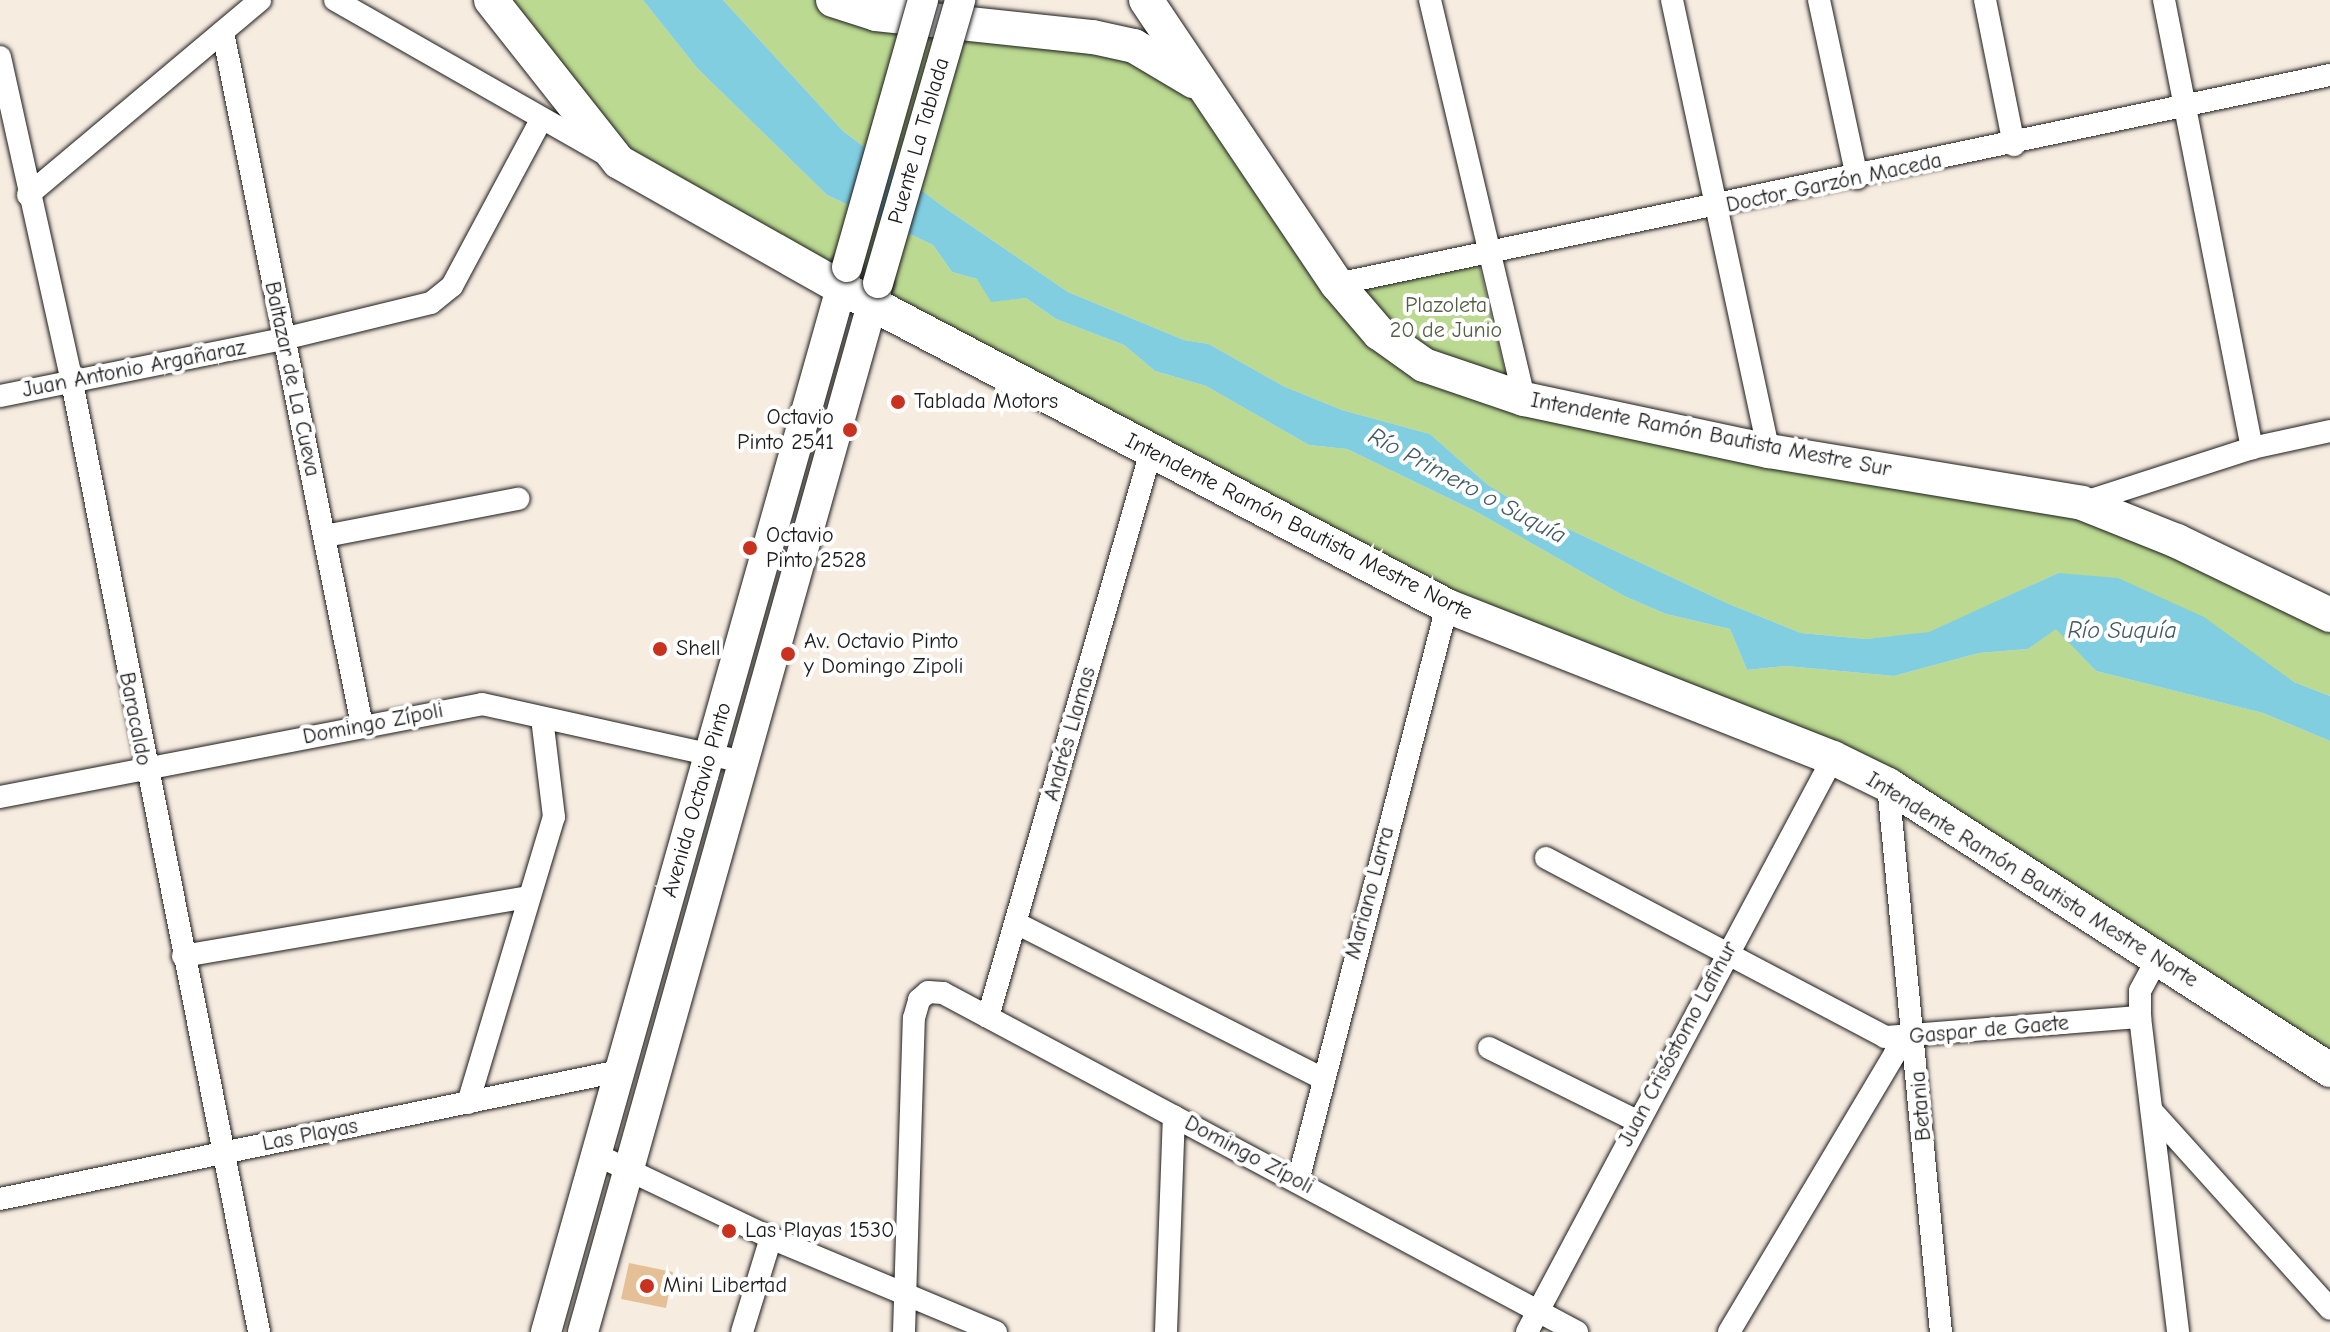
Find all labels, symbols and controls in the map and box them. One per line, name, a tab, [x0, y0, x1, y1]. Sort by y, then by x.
street label: Puente La Tablada	[883, 55, 955, 227]
street label: Doctor Garzón Maceda	[1724, 147, 1944, 219]
street label: Baltazar de La Cueva	[258, 279, 326, 479]
park label: Plazoleta 20 de Junio	[1390, 292, 1502, 344]
street label: Juan Antonio Argañaraz	[20, 334, 248, 404]
street label: Intendente Ramón Bautista Mestre Sur	[1528, 387, 1894, 483]
place label: Tablada Motors	[914, 389, 1058, 415]
marker: Tablada Motors	[889, 393, 907, 411]
place label: Octavio Pinto 2541	[737, 404, 834, 456]
marker: Octavio Pinto 2541	[841, 421, 859, 439]
water label: Río Primero o Suquía	[1363, 422, 1571, 550]
street label: Intendente Ramón Bautista Mestre Norte	[1121, 428, 1477, 626]
place label: Octavio Pinto 2528	[766, 522, 866, 574]
marker: Octavio Pinto 2528	[741, 539, 759, 557]
water label: Río Suquía	[2067, 617, 2177, 645]
place label: Av. Octavio Pinto y Domingo Zipoli	[804, 628, 964, 680]
place label: Shell	[676, 636, 721, 662]
marker: Shell	[651, 640, 669, 658]
marker: Av. Octavio Pinto y Domingo Zipoli	[779, 645, 797, 663]
street label: Andrés Llamas	[1038, 664, 1102, 804]
street label: Baracaldo	[113, 670, 157, 768]
street label: Domingo Zípoli	[301, 697, 445, 751]
street label: Avenida Octavio Pinto	[657, 699, 737, 901]
street label: Intendente Ramón Bautista Mestre Norte	[1861, 766, 2203, 994]
street label: Mariano Larra	[1340, 824, 1400, 962]
street label: Juan Crisóstomo Lafinur	[1613, 937, 1743, 1151]
street label: Gaspar de Gaete	[1908, 1010, 2070, 1050]
street label: Betania	[1905, 1070, 1937, 1142]
street label: Domingo Zípoli	[1180, 1110, 1318, 1200]
street label: Las Playas	[260, 1113, 360, 1157]
place label: Las Playas 1530	[745, 1218, 894, 1244]
marker: Las Playas 1530	[720, 1222, 738, 1240]
place label: Mini Libertad	[663, 1273, 787, 1299]
marker: Mini Libertad	[638, 1277, 656, 1295]

